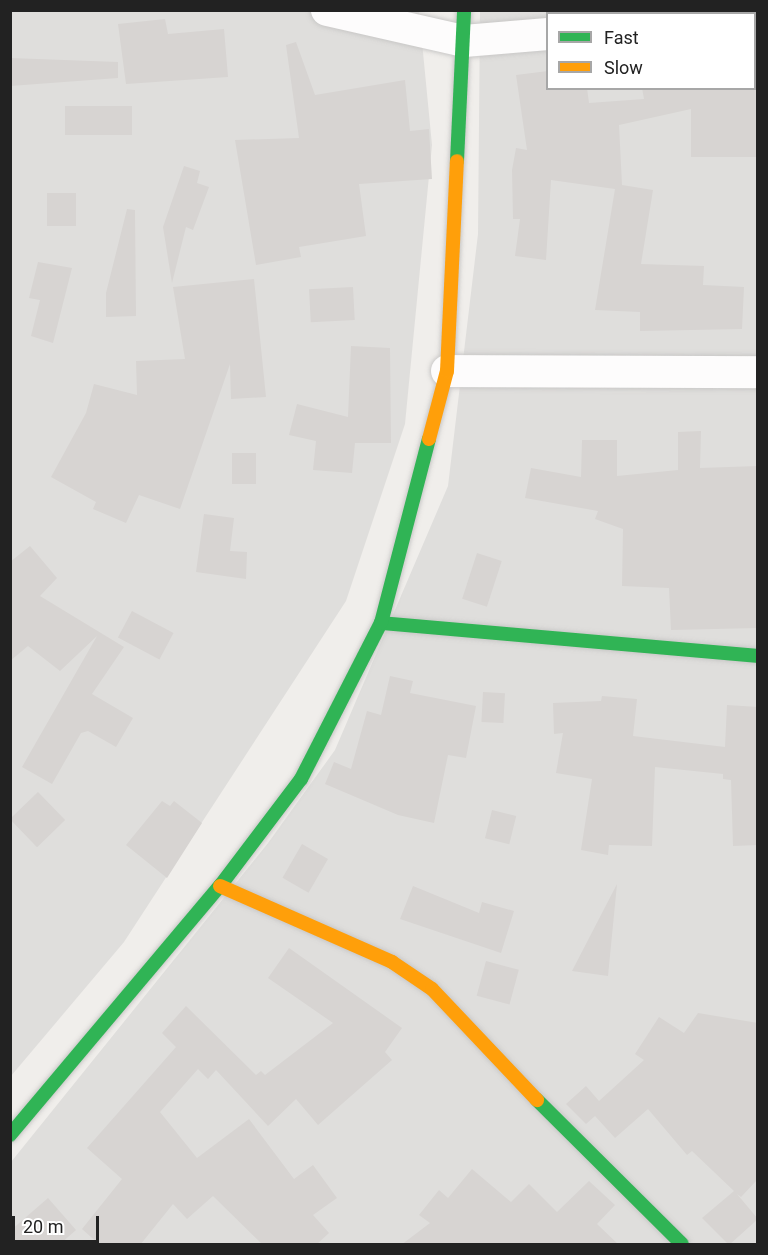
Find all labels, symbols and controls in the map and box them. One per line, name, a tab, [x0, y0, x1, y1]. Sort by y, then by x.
legend	[546, 12, 756, 90]
text: Fast	[604, 27, 639, 48]
text: Slow	[604, 57, 643, 78]
scale bar	[15, 1204, 102, 1242]
text: 20 m	[23, 1216, 63, 1237]

